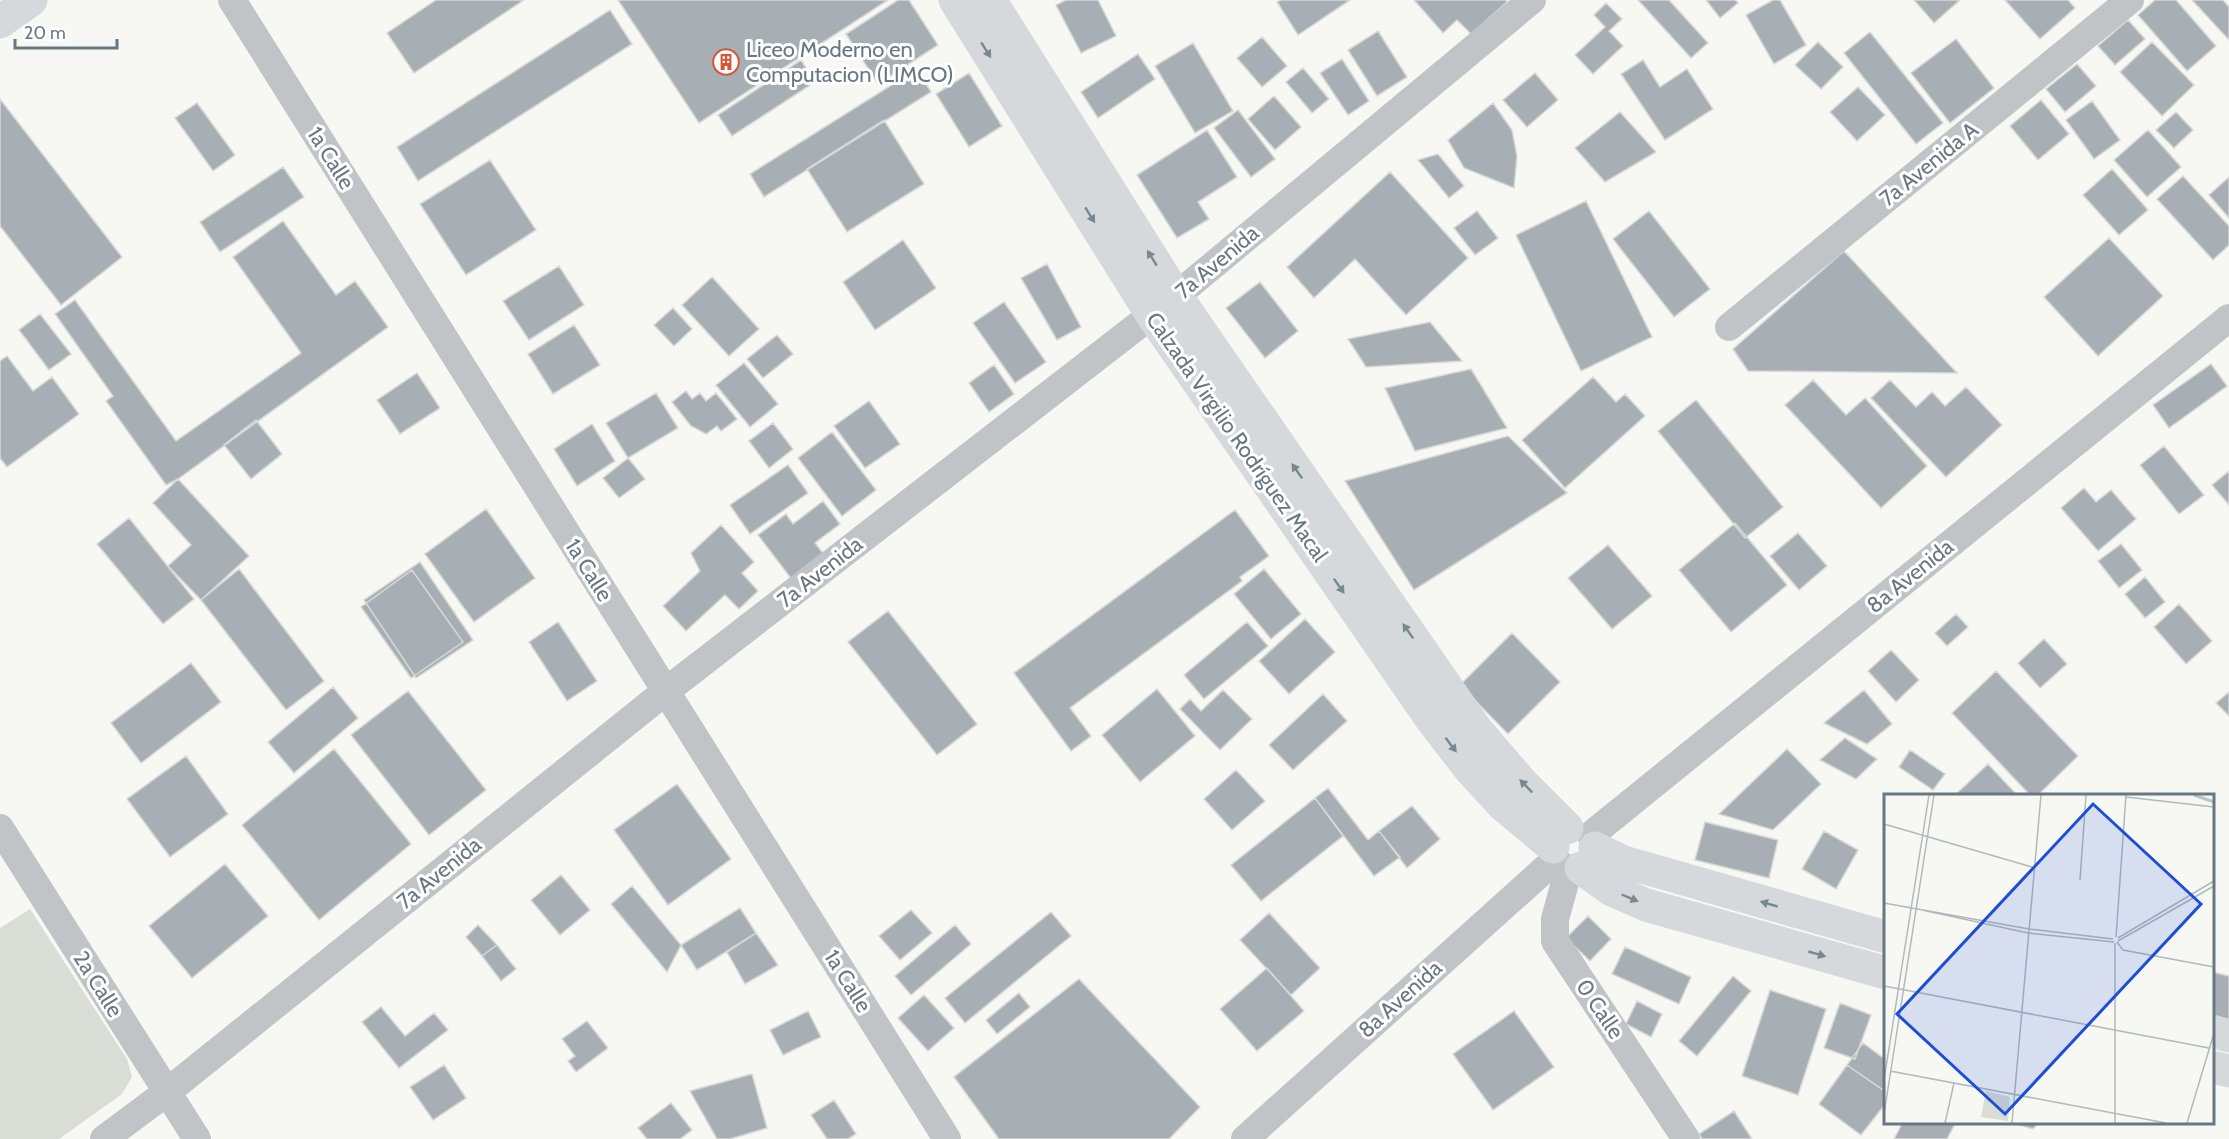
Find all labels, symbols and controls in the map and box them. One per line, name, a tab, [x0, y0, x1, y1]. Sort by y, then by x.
scale bar	[15, 12, 117, 50]
text: 20 m	[24, 22, 66, 44]
place label: Liceo Moderno en Computacion (LIMCO)	[746, 36, 954, 88]
one-way arrow	[981, 42, 992, 58]
building icon: Liceo Moderno en Computacion (LIMCO)	[711, 47, 741, 77]
street label: 7a Avenida A	[1874, 116, 1984, 212]
street label: 1a Calle	[301, 122, 361, 194]
one-way arrow	[1084, 207, 1095, 223]
street label: 7a Avenida	[1170, 219, 1264, 305]
one-way arrow	[1147, 249, 1158, 266]
street label: Calzada Virgilio Rodríguez Macal	[1140, 307, 1334, 568]
one-way arrow	[1291, 463, 1303, 479]
street label: 7a Avenida	[772, 530, 868, 614]
street label: 8a Avenida	[1861, 533, 1959, 619]
street label: 1a Calle	[559, 534, 619, 606]
one-way arrow	[1333, 577, 1345, 593]
one-way arrow	[1402, 624, 1414, 640]
one-way arrow	[1445, 738, 1457, 753]
one-way arrow	[1519, 780, 1533, 794]
inset map	[1884, 794, 2214, 1124]
street label: 7a Avenida	[392, 831, 487, 915]
one-way arrow	[1622, 893, 1640, 903]
one-way arrow	[1760, 899, 1778, 908]
street label: 1a Calle	[818, 945, 878, 1017]
street label: 2a Calle	[67, 946, 129, 1022]
one-way arrow	[1808, 950, 1826, 959]
street label: 8a Avenida	[1353, 954, 1448, 1044]
street label: 0 Calle	[1570, 974, 1630, 1044]

